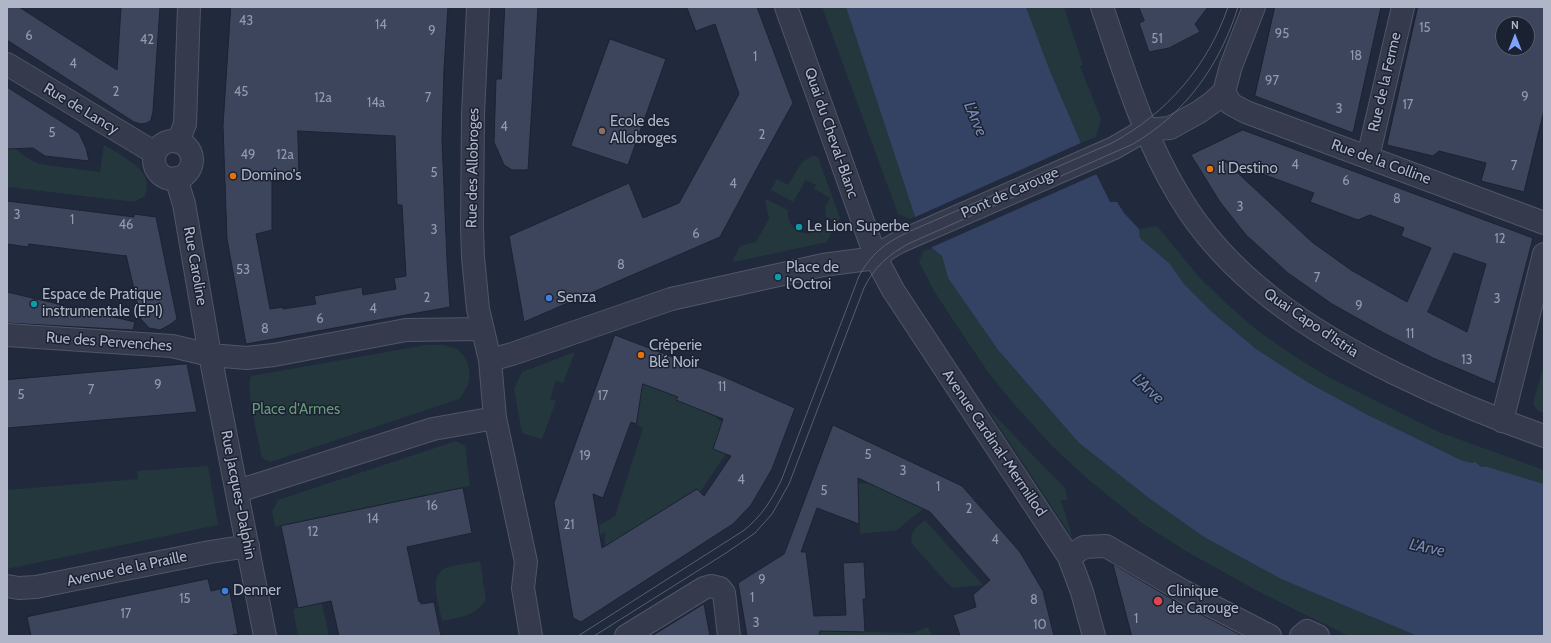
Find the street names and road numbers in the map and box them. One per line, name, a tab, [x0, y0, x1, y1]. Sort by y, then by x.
street label: Rue de la Ferme	[1365, 30, 1405, 134]
street label: Quai du Cheval-Blanc	[800, 65, 862, 201]
street label: Rue de Lancy	[40, 79, 122, 139]
street label: Rue des Allobroges	[463, 108, 483, 228]
street label: Rue de la Colline	[1329, 136, 1433, 188]
street label: Pont de Carouge	[958, 163, 1062, 223]
street label: Rue Caroline	[179, 225, 211, 307]
street label: Quai Capo d'Istria	[1260, 285, 1362, 361]
street label: Rue des Pervenches	[45, 329, 173, 355]
street label: Avenue Cardinal-Mermillod	[938, 366, 1050, 520]
street label: Rue Jacques-Dalphin	[217, 429, 259, 561]
street label: Avenue de la Praille	[65, 547, 189, 591]

